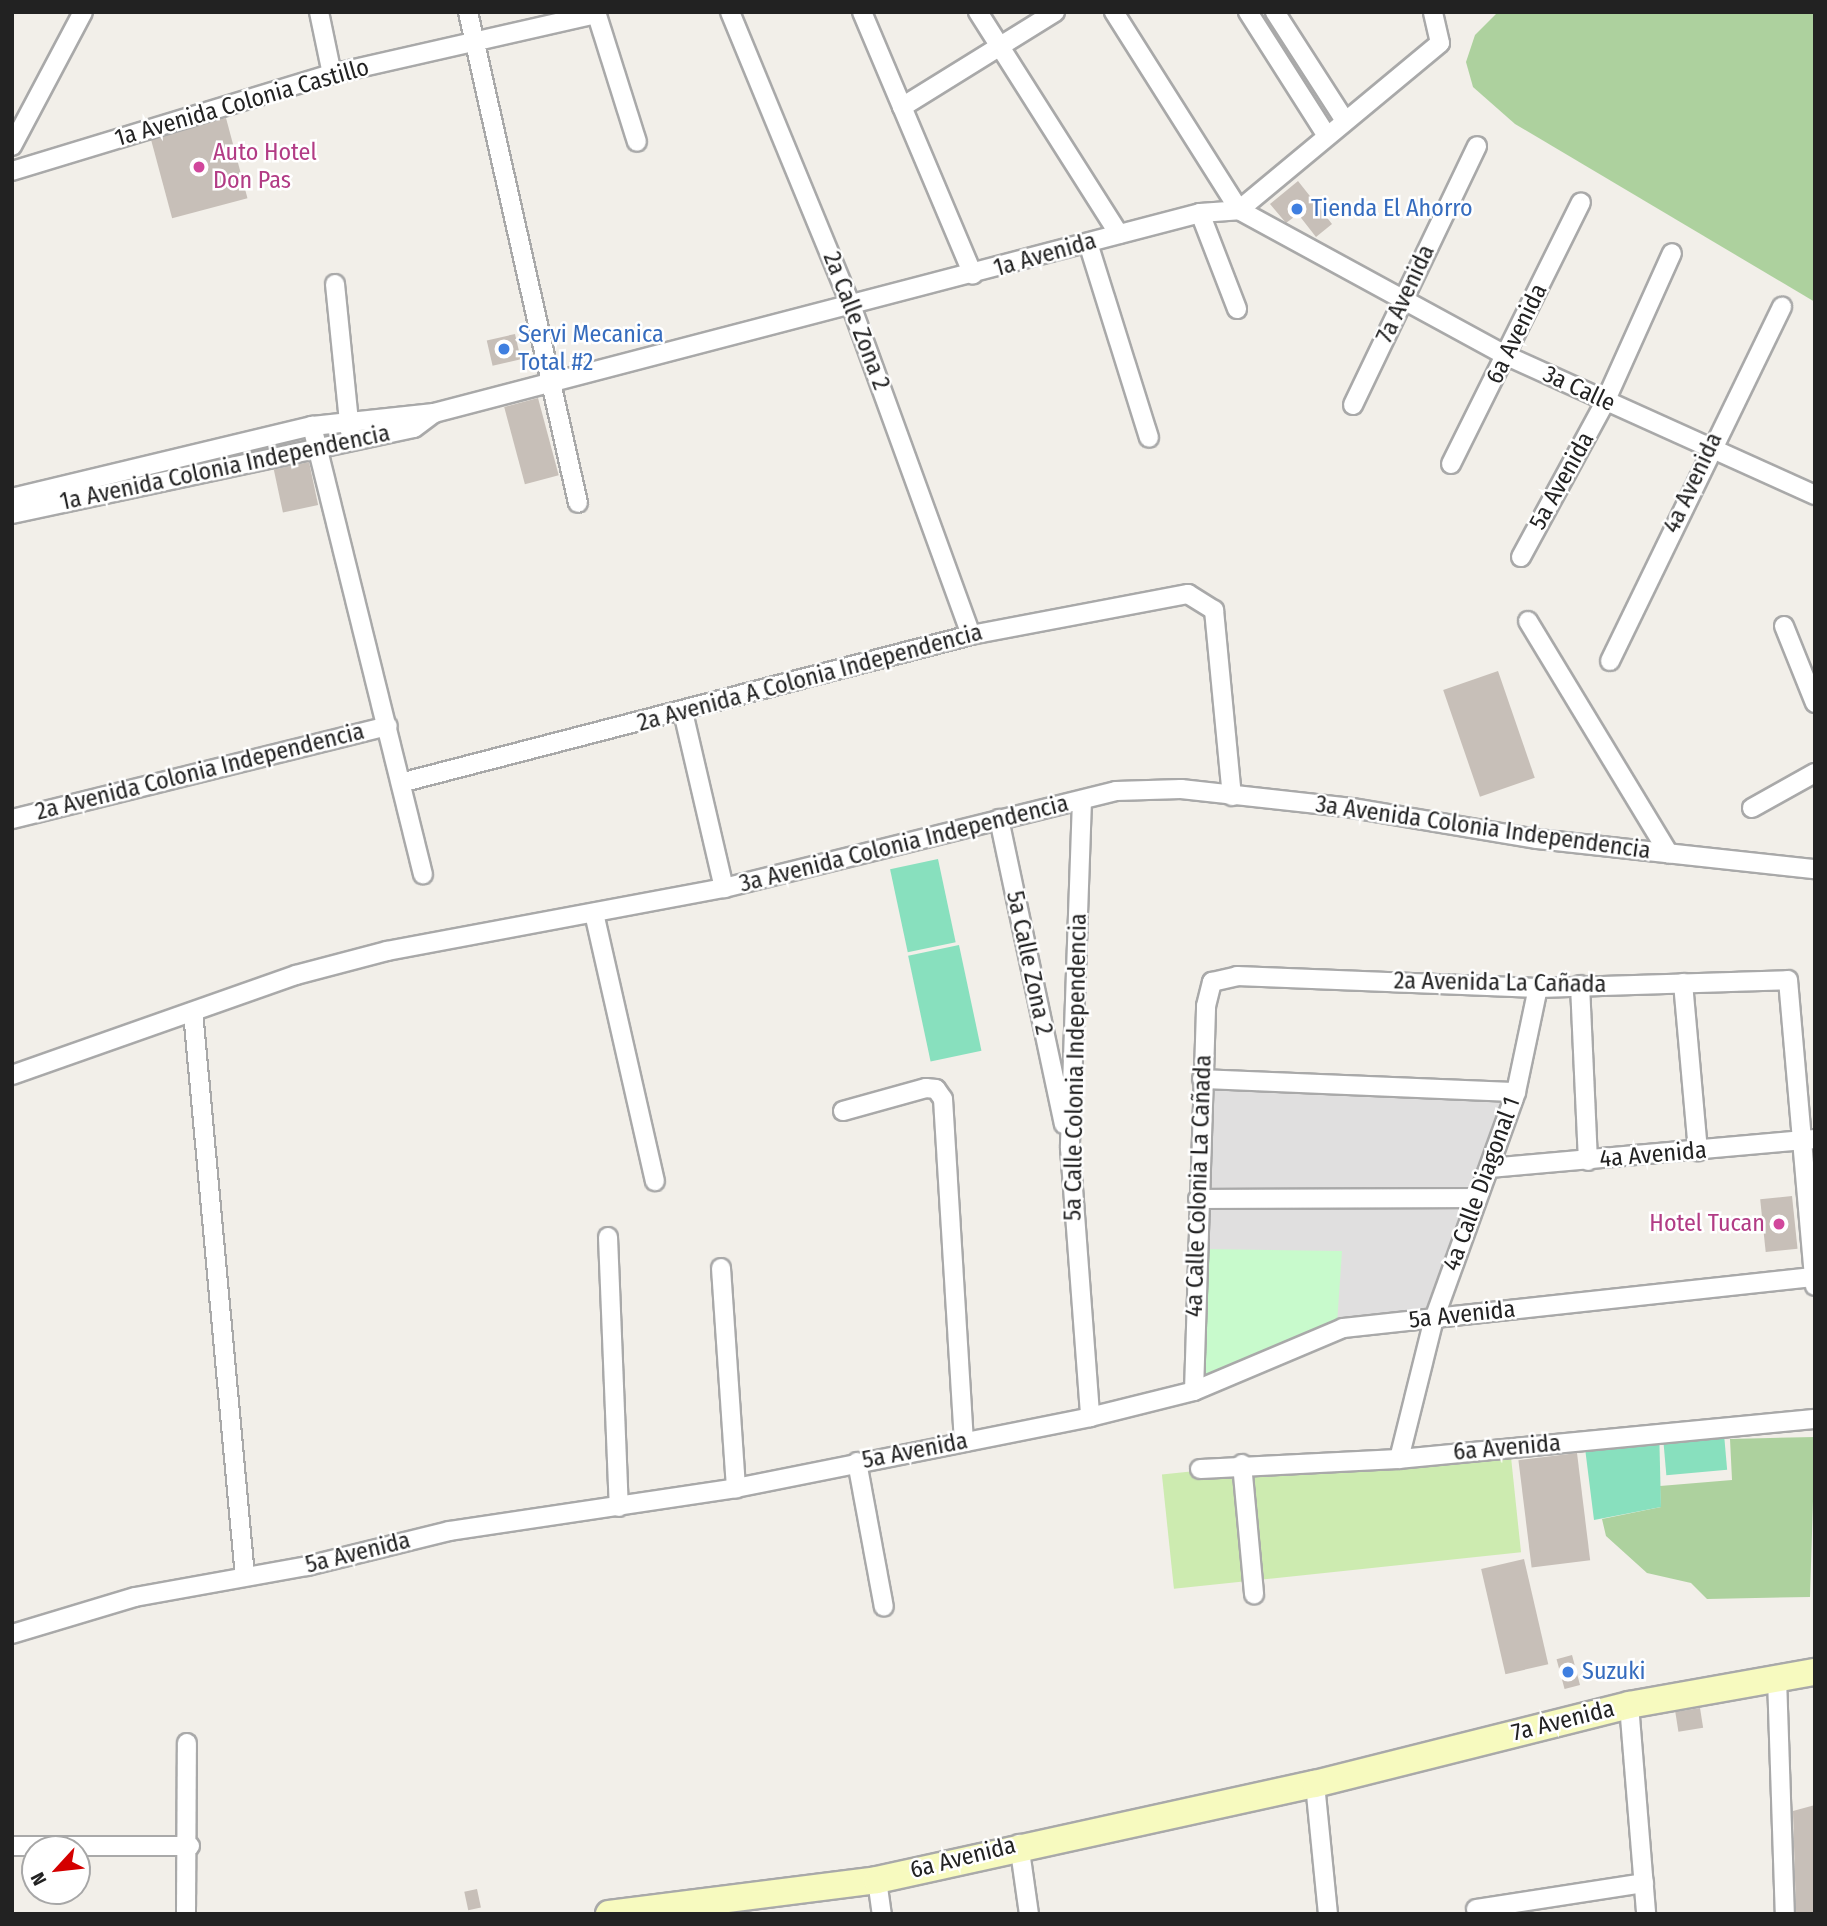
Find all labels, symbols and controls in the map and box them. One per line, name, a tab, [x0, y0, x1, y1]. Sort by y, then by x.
street label: 1a Avenida Colonia Castillo	[112, 53, 372, 153]
place label: Auto Hotel Don Pas	[213, 139, 317, 195]
marker: Auto Hotel Don Pas	[191, 159, 207, 175]
place label: Tienda El Ahorro	[1311, 195, 1473, 223]
marker: Tienda El Ahorro	[1289, 201, 1305, 217]
street label: 1a Avenida	[990, 227, 1100, 283]
street label: 7a Avenida	[1371, 240, 1441, 348]
street label: 2a Calle Zona 2	[817, 248, 895, 394]
street label: 6a Avenida	[1480, 279, 1554, 389]
place label: Servi Mecanica Total #2	[518, 321, 664, 377]
marker: Servi Mecanica Total #2	[496, 341, 512, 357]
street label: 3a Calle	[1538, 360, 1620, 418]
street label: 1a Avenida Colonia Independencia	[57, 419, 393, 517]
street label: 5a Avenida	[1524, 427, 1600, 535]
street label: 4a Avenida	[1657, 428, 1729, 538]
street label: 2a Avenida A Colonia Independencia	[634, 618, 986, 738]
street label: 2a Avenida Colonia Independencia	[33, 717, 367, 827]
street label: 3a Avenida Colonia Independencia	[737, 789, 1071, 899]
street label: 3a Avenida Colonia Independencia	[1314, 790, 1652, 866]
street label: 5a Calle Zona 2	[1000, 889, 1058, 1037]
street label: 5a Calle Colonia Independencia	[1059, 913, 1093, 1221]
street label: 2a Avenida La Cañada	[1394, 967, 1606, 999]
street label: 4a Calle Colonia La Cañada	[1180, 1054, 1218, 1318]
street label: 4a Calle Diagonal 1	[1437, 1093, 1527, 1275]
street label: 4a Avenida	[1598, 1136, 1708, 1174]
place label: Hotel Tucan	[1649, 1210, 1765, 1238]
marker: Hotel Tucan	[1771, 1216, 1787, 1232]
street label: 5a Avenida	[1407, 1295, 1517, 1335]
street label: 5a Avenida	[860, 1427, 970, 1475]
street label: 6a Avenida	[1452, 1429, 1562, 1467]
street label: 5a Avenida	[303, 1526, 413, 1580]
place label: Suzuki	[1582, 1658, 1646, 1686]
marker: Suzuki	[1560, 1664, 1576, 1680]
street label: 7a Avenida	[1509, 1694, 1617, 1748]
street label: 6a Avenida	[907, 1831, 1019, 1885]
north arrow	[21, 1835, 91, 1905]
text: N	[26, 1869, 51, 1889]

